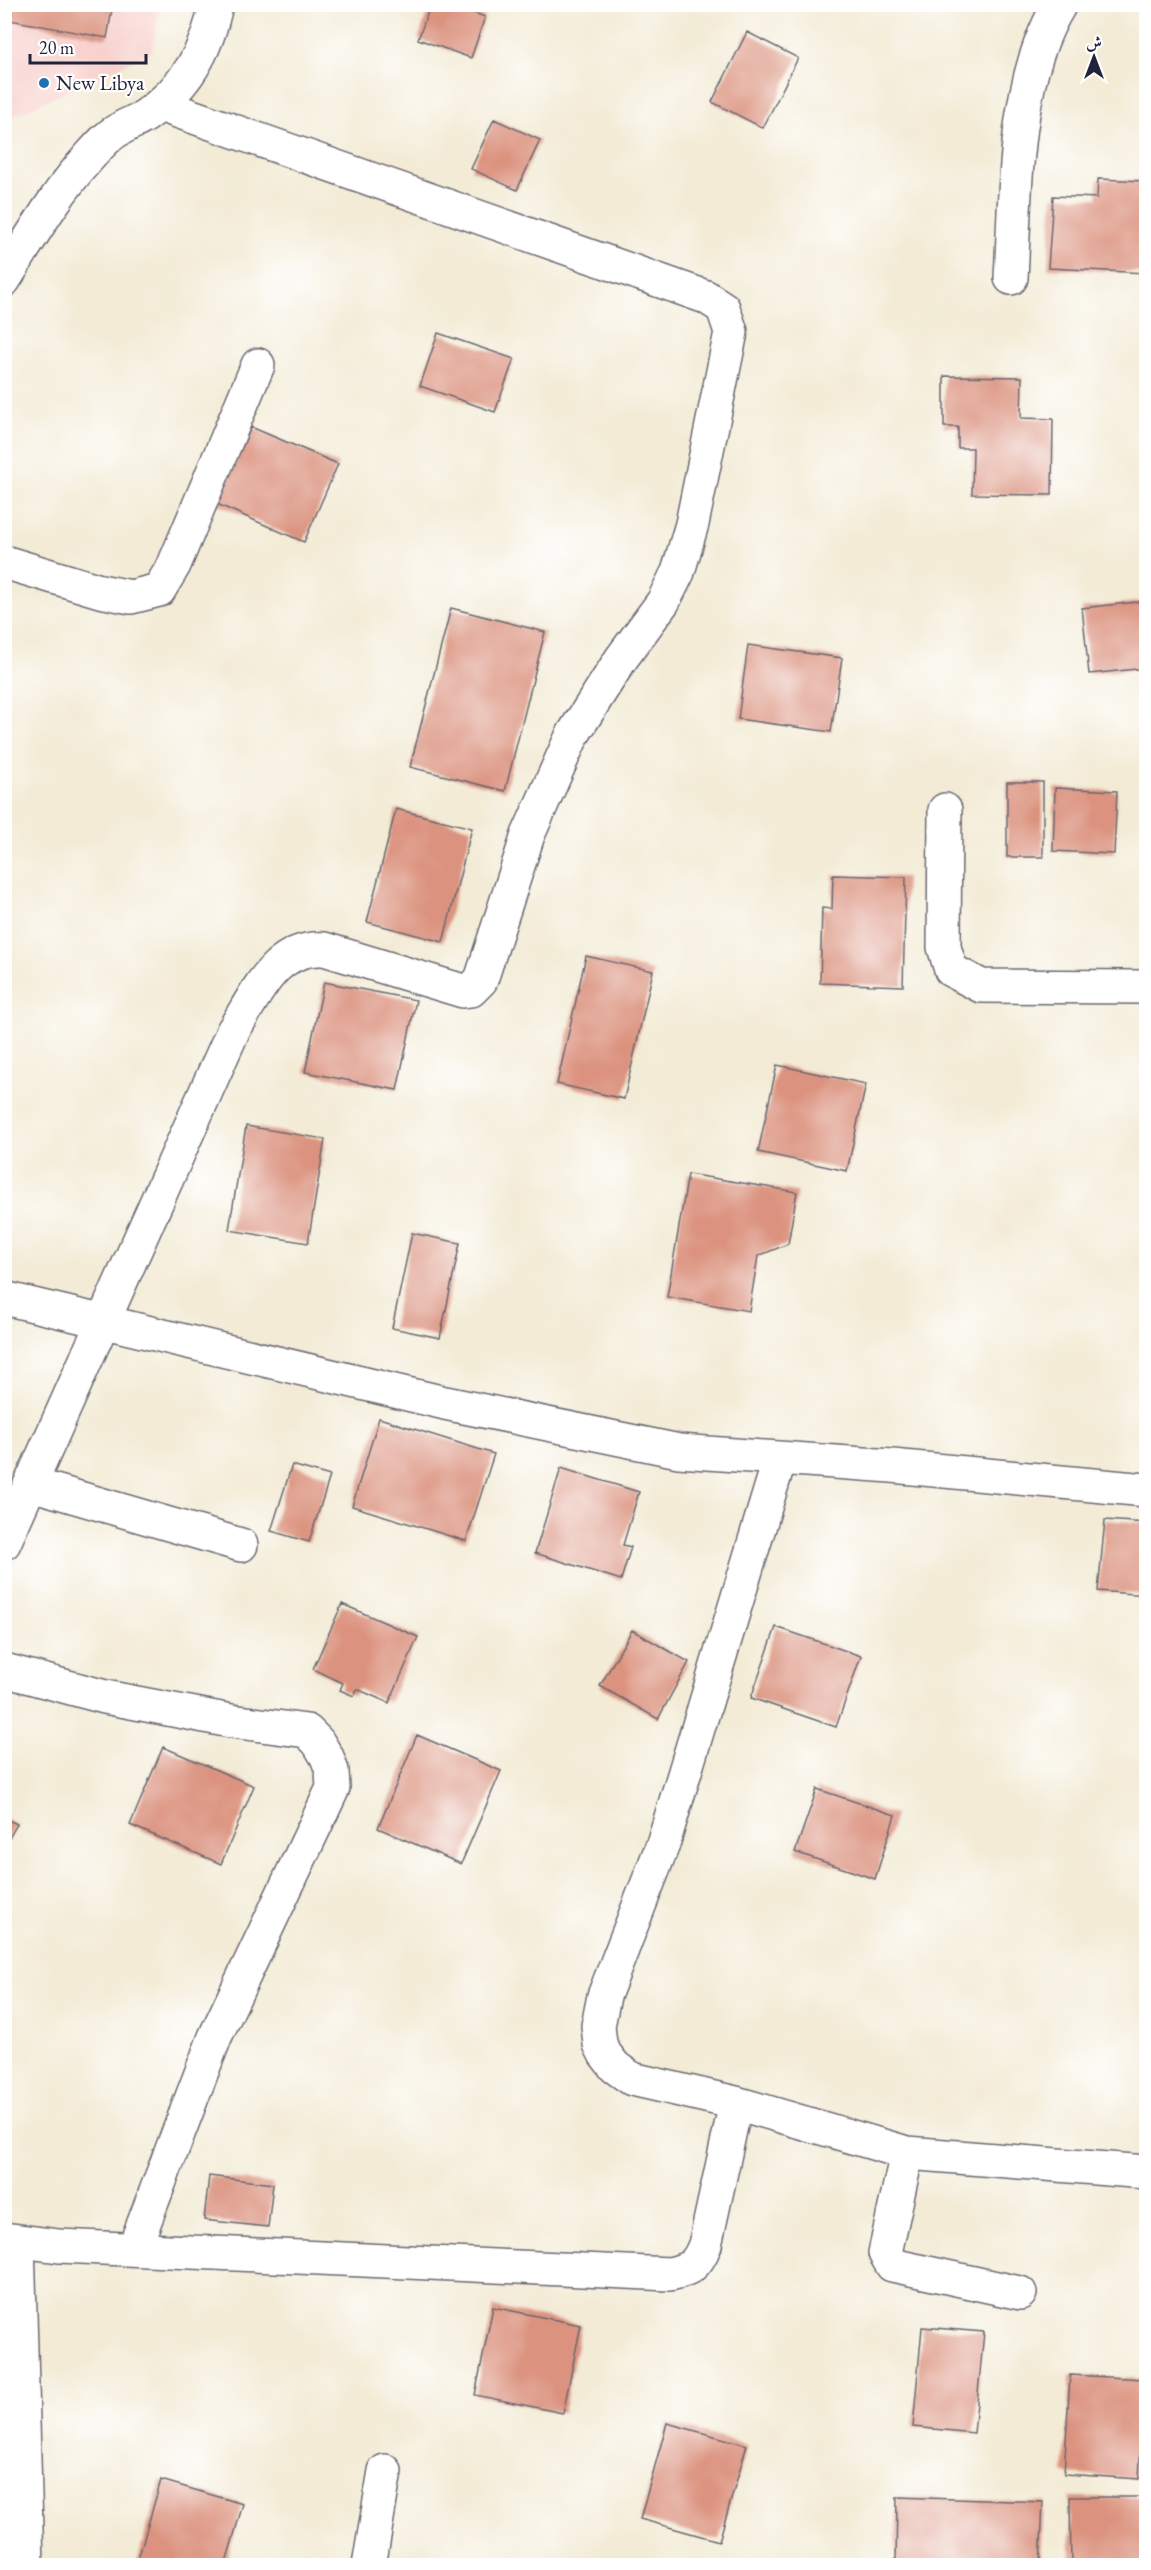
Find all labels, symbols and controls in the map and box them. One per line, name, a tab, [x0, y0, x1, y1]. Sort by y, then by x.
scale bar	[30, 27, 146, 65]
north arrow	[1064, 27, 1124, 87]
text: ش	[1086, 32, 1102, 53]
text: 20 m	[39, 36, 74, 59]
place label: New Libya	[56, 69, 145, 96]
marker: New Libya	[37, 76, 51, 90]

